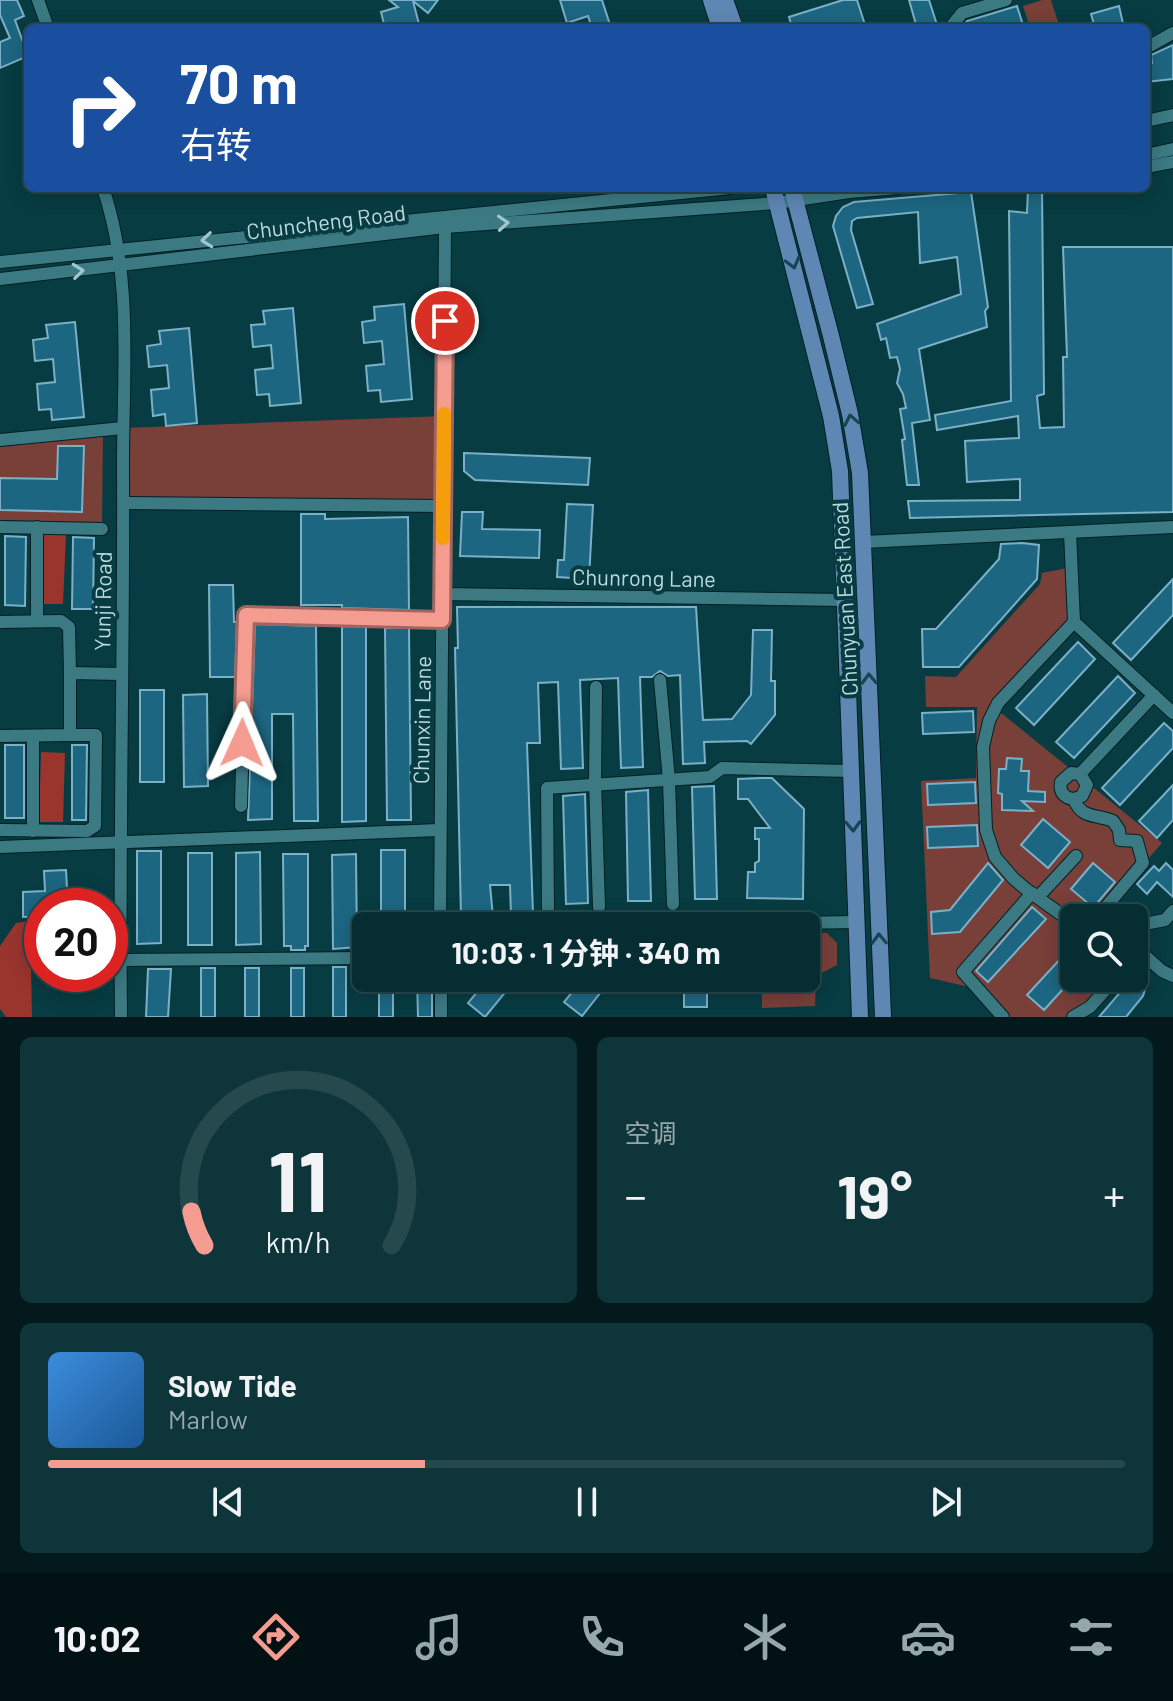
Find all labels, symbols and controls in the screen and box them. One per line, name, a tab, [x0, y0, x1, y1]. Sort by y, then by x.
text: 70 m	[180, 48, 298, 115]
icon: right	[48, 56, 152, 160]
text: 右转	[180, 122, 252, 165]
street label: Chuncheng Road	[245, 198, 407, 244]
one-way arrow	[497, 215, 510, 232]
one-way arrow	[200, 232, 213, 249]
one-way arrow	[784, 256, 801, 270]
one-way arrow	[71, 262, 84, 279]
pin	[411, 287, 479, 355]
icon: arrive	[423, 299, 467, 343]
one-way arrow	[843, 414, 860, 427]
street label: Chunyuan East Road	[826, 501, 862, 697]
street label: Yunji Road	[88, 551, 116, 651]
street label: Chunrong Lane	[572, 563, 716, 591]
street label: Chunxin Lane	[407, 656, 435, 784]
one-way arrow	[861, 672, 878, 685]
position arrow	[200, 701, 284, 785]
one-way arrow	[844, 820, 861, 833]
speed limit sign: 20	[24, 888, 128, 992]
map controls	[1060, 904, 1148, 992]
button: search	[1060, 904, 1148, 992]
one-way arrow	[871, 932, 888, 945]
text: 10:03 · 1 分钟 · 340 m	[451, 934, 721, 970]
text: 空调	[625, 1117, 677, 1148]
text: 11	[269, 1129, 328, 1229]
text: 19°	[837, 1159, 913, 1231]
text: −	[625, 1168, 647, 1221]
text: +	[1103, 1168, 1125, 1221]
text: km/h	[266, 1224, 331, 1259]
text: Slow Tide	[168, 1367, 297, 1403]
text: Marlow	[168, 1403, 248, 1434]
icon: previous	[206, 1480, 250, 1524]
icon: pause	[565, 1480, 609, 1524]
icon: next	[924, 1480, 968, 1524]
icon: directions	[248, 1609, 304, 1665]
icon: music	[411, 1609, 467, 1665]
icon: phone	[574, 1609, 630, 1665]
icon: climate	[737, 1609, 793, 1665]
icon: car	[900, 1609, 956, 1665]
icon: filters	[1063, 1609, 1119, 1665]
text: 10:02	[54, 1616, 141, 1659]

